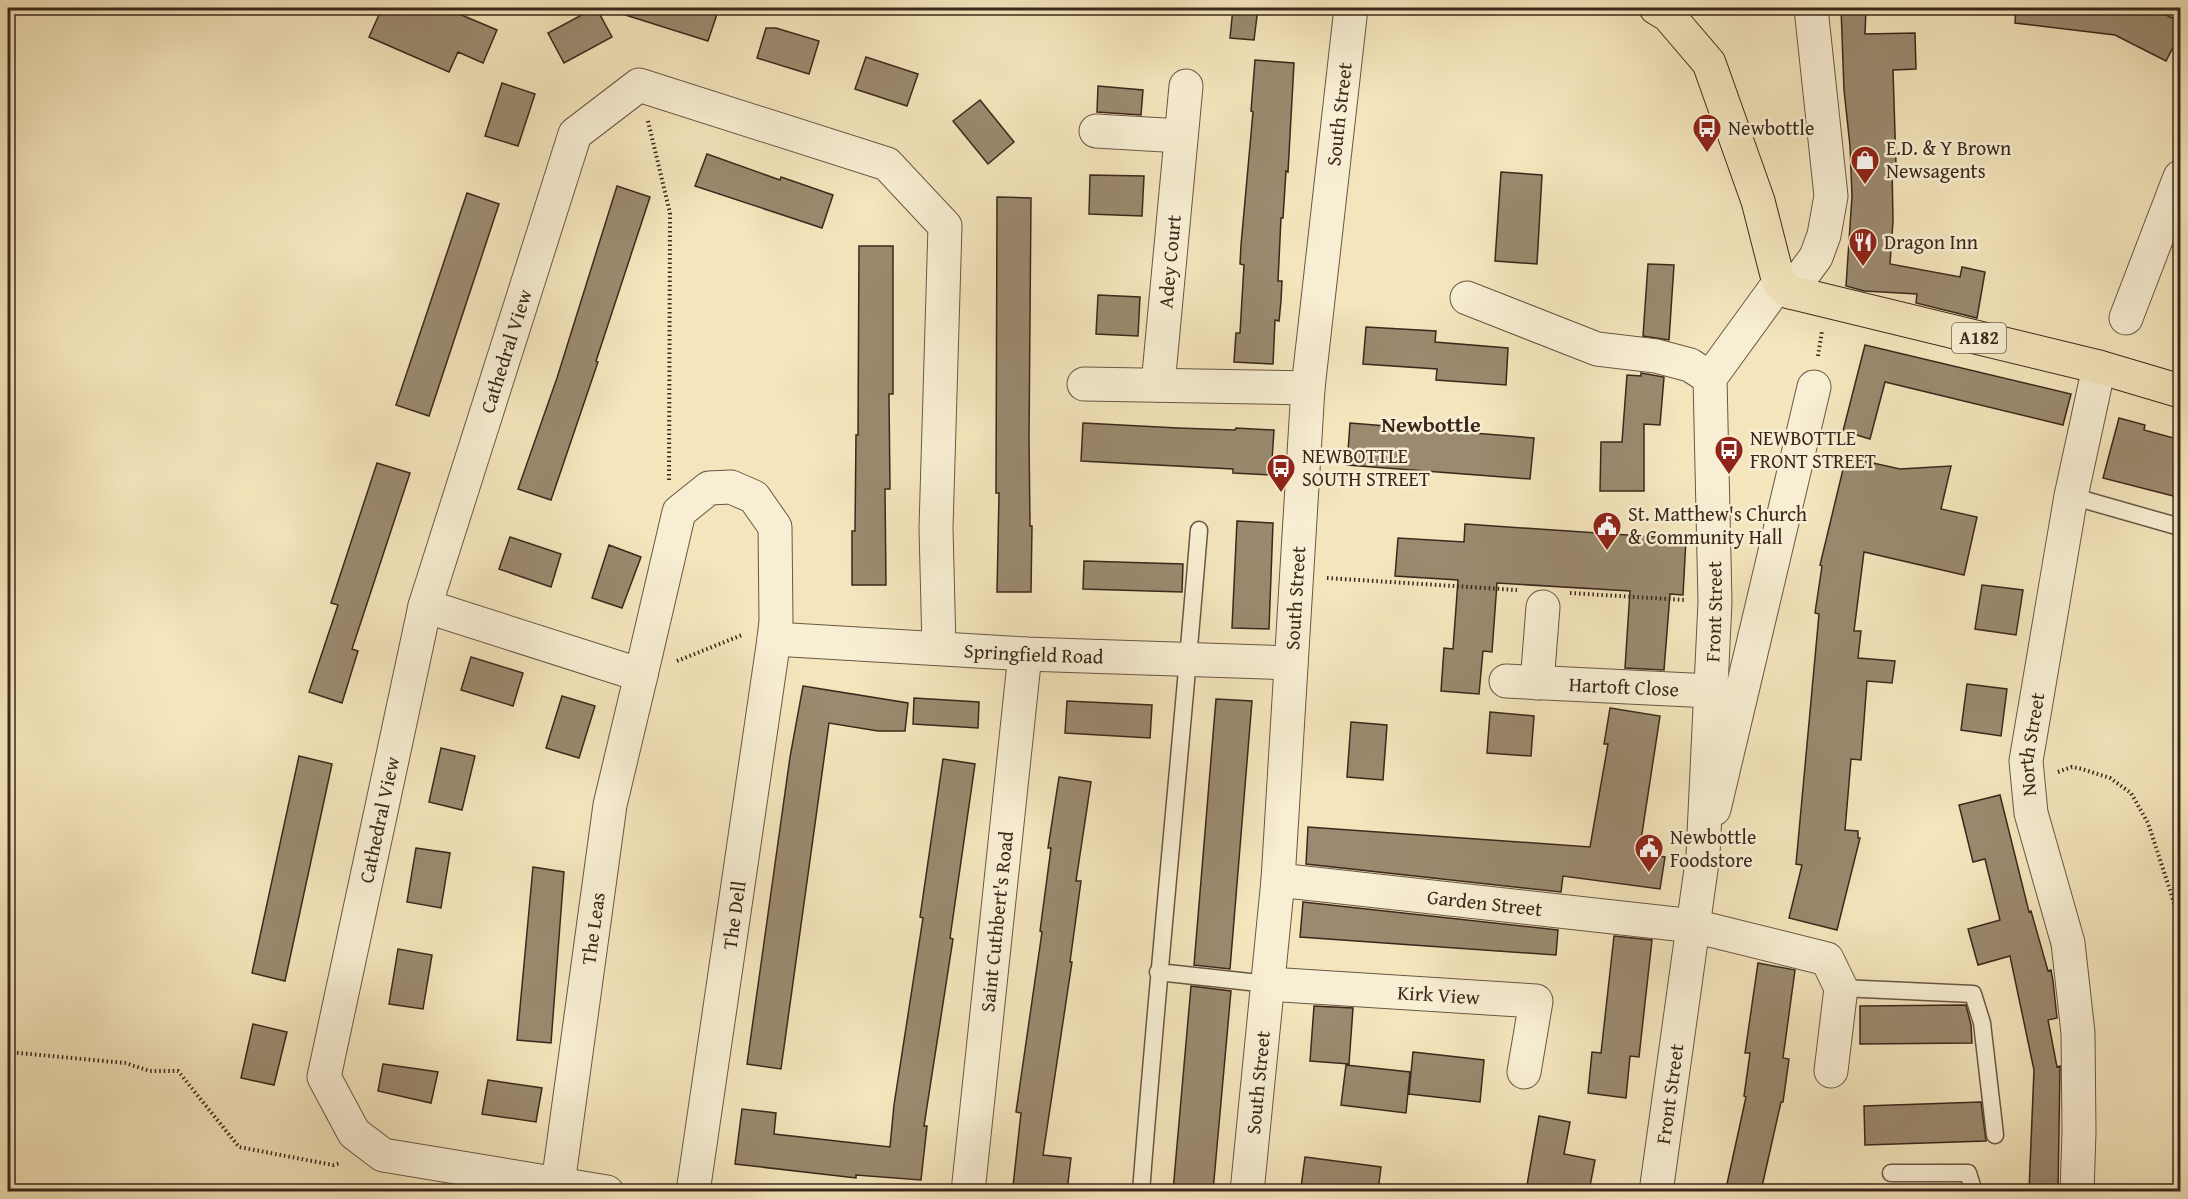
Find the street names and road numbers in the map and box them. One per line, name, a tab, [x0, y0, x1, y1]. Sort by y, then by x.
street label: South Street	[1318, 61, 1359, 168]
street label: Adey Court	[1150, 213, 1188, 310]
street label: Cathedral View	[472, 285, 539, 417]
road number: A182	[1952, 323, 2006, 353]
street label: South Street	[1277, 545, 1312, 651]
street label: Front Street	[1697, 561, 1729, 663]
street label: Springfield Road	[963, 635, 1104, 671]
street label: Hartoft Close	[1568, 669, 1680, 703]
street label: North Street	[2011, 690, 2051, 798]
street label: Cathedral View	[351, 753, 406, 886]
street label: Saint Cuthbert's Road	[972, 829, 1020, 1013]
street label: The Dell	[714, 878, 753, 951]
street label: Garden Street	[1426, 882, 1544, 923]
street label: The Leas	[573, 890, 612, 966]
street label: Kirk View	[1397, 977, 1482, 1011]
street label: South Street	[1238, 1029, 1277, 1136]
street label: Front Street	[1648, 1042, 1691, 1146]

